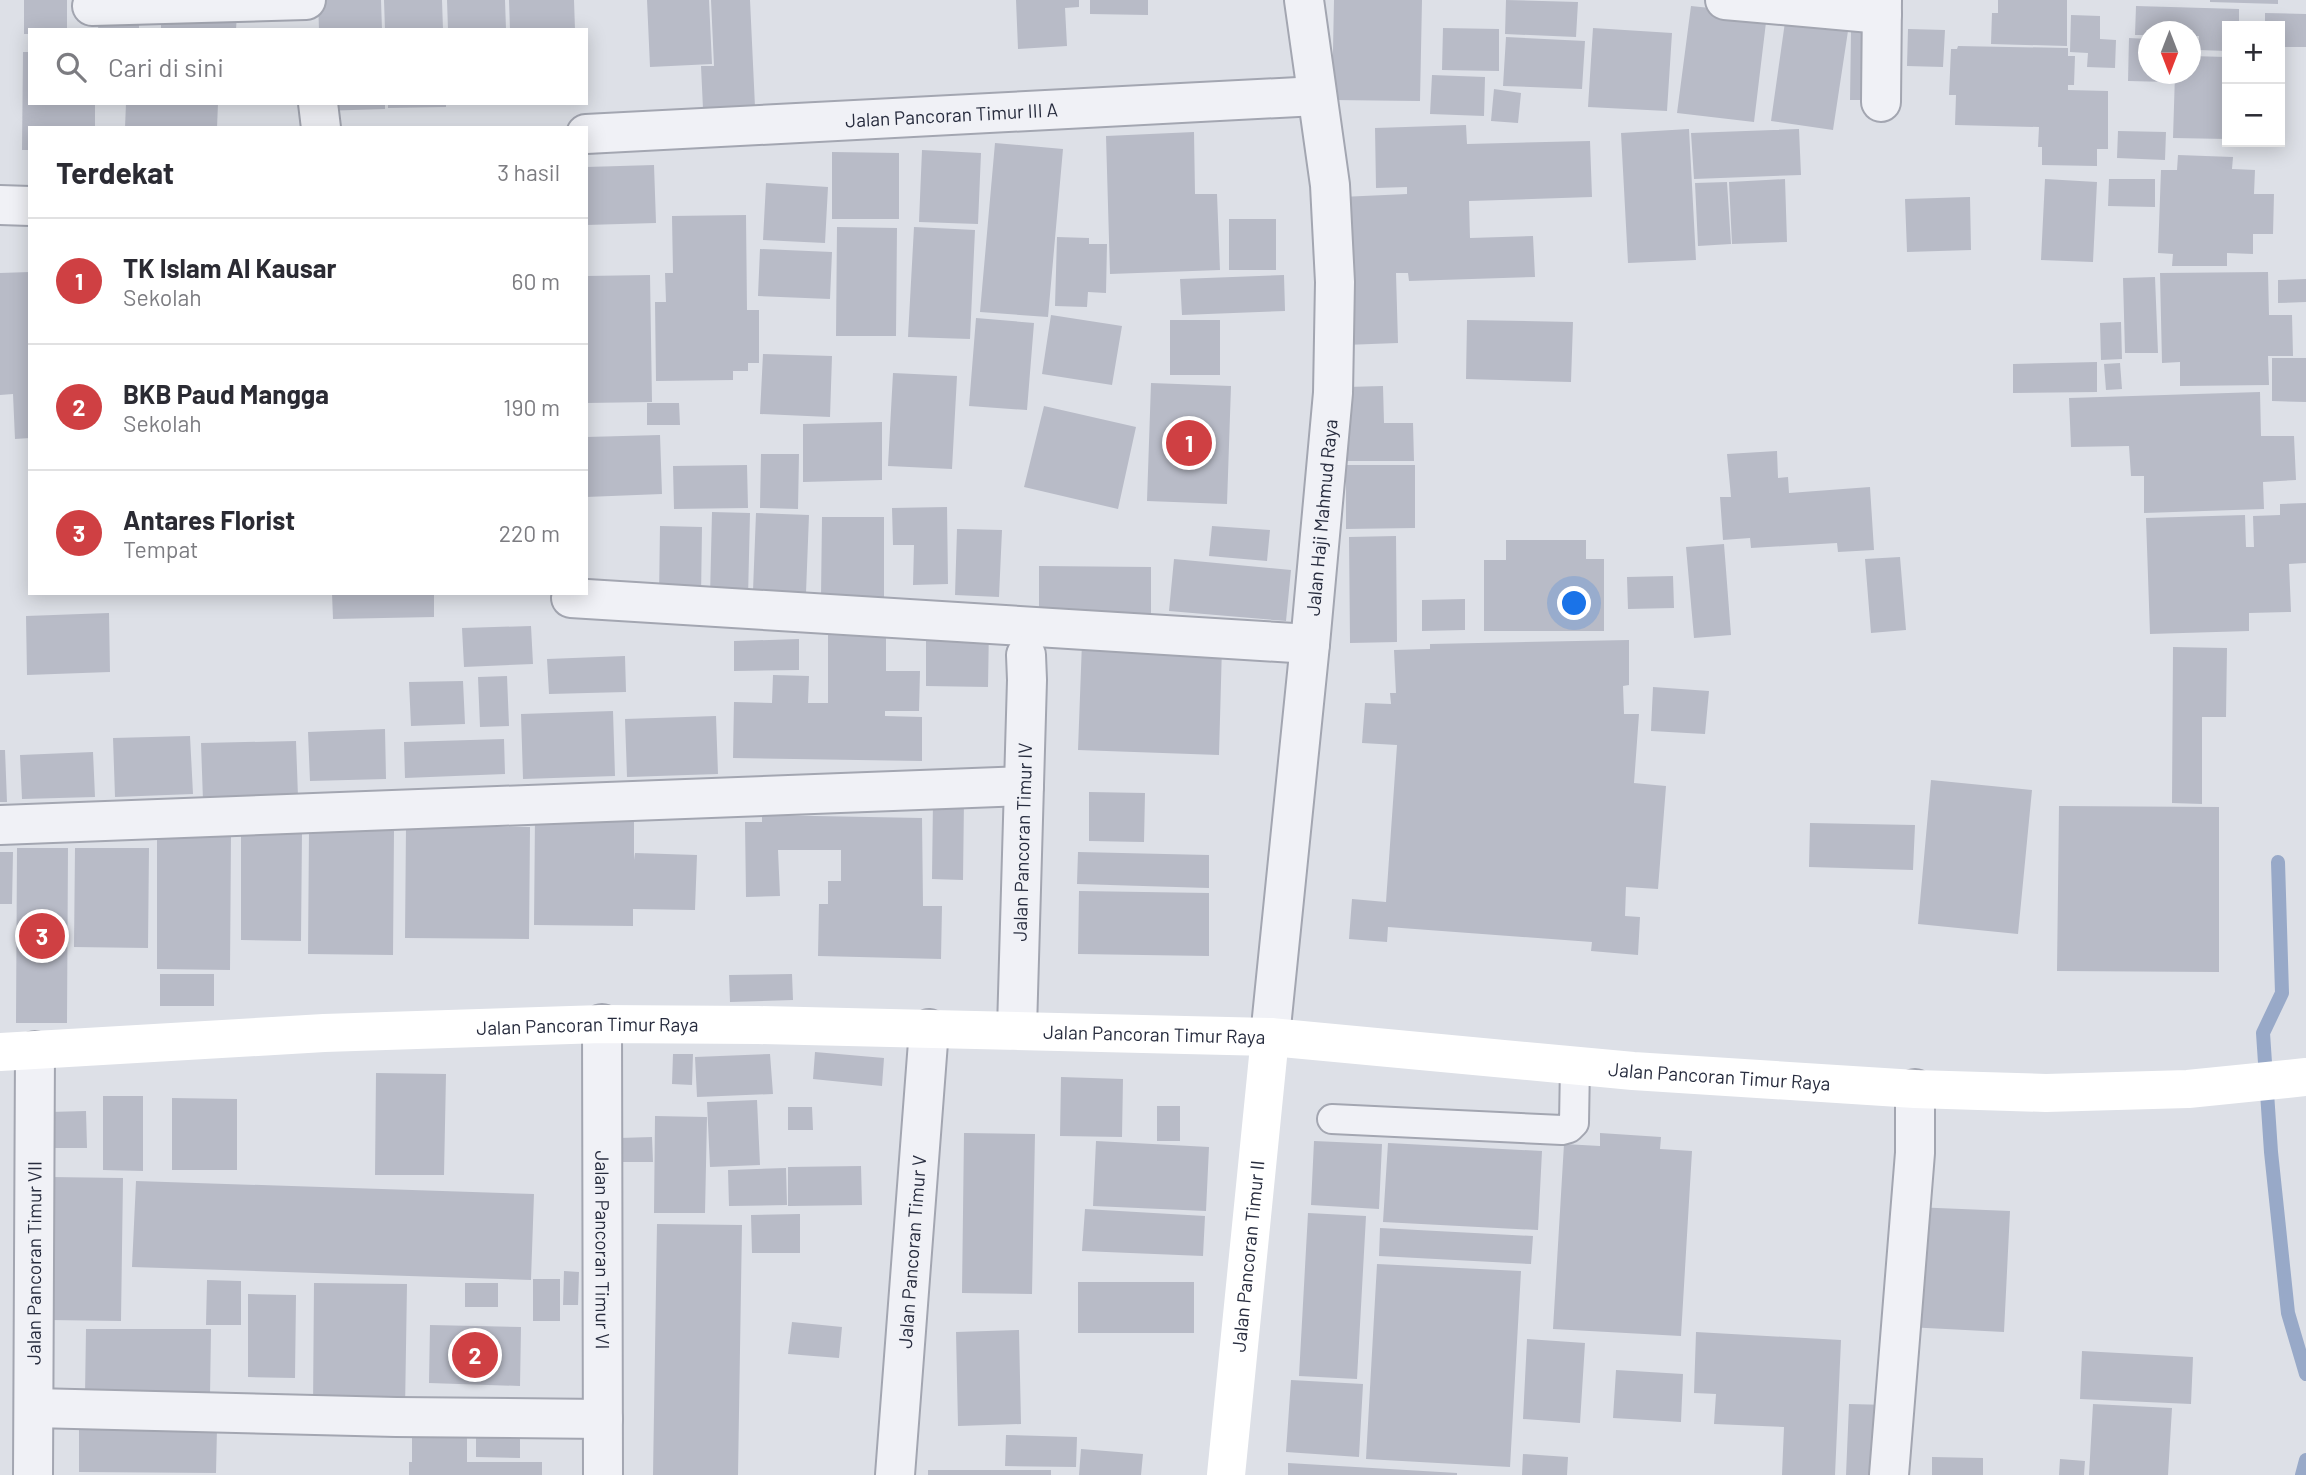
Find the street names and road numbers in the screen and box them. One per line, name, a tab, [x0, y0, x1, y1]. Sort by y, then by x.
street label: Jalan Pancoran Timur III A	[845, 97, 1058, 132]
street label: Jalan Haji Mahmud Raya	[1301, 418, 1342, 617]
street label: Jalan Pancoran Timur IV	[1008, 742, 1036, 942]
street label: Jalan Pancoran Timur Raya	[476, 1012, 699, 1039]
street label: Jalan Pancoran Timur Raya	[1043, 1020, 1266, 1048]
street label: Jalan Pancoran Timur Raya	[1607, 1057, 1831, 1095]
street label: Jalan Pancoran Timur VI	[591, 1151, 615, 1349]
street label: Jalan Pancoran Timur V	[893, 1154, 930, 1349]
street label: Jalan Pancoran Timur II	[1226, 1159, 1269, 1353]
street label: Jalan Pancoran Timur VII	[22, 1161, 45, 1365]

